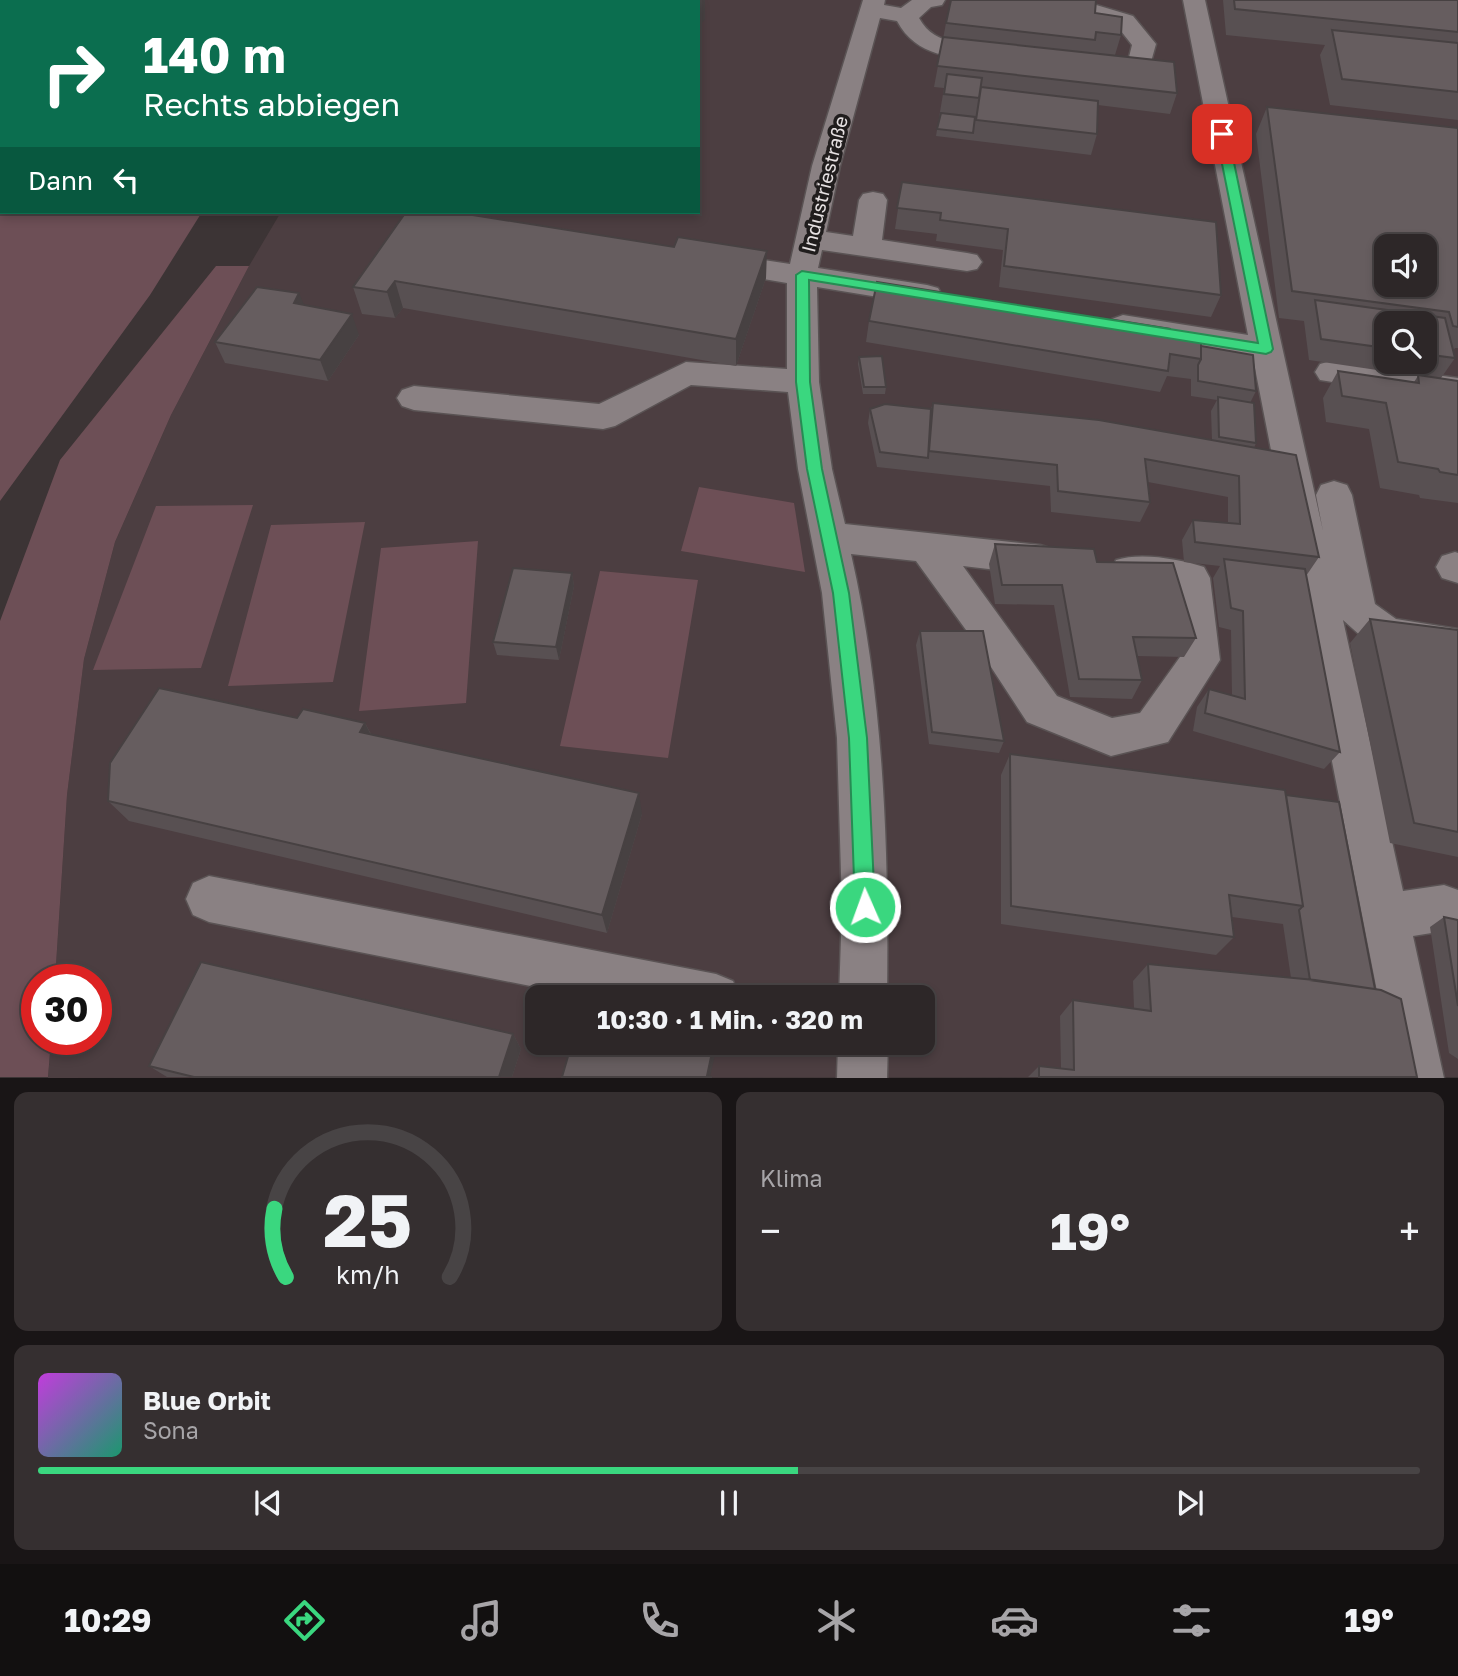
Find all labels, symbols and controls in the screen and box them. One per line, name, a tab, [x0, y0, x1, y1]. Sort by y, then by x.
text: 140 m	[143, 25, 286, 84]
icon: right	[28, 28, 119, 119]
text: Rechts abbiegen	[143, 85, 400, 123]
pin	[1192, 104, 1252, 164]
street label: Industriestraße	[796, 113, 852, 255]
icon: arrive	[1203, 115, 1241, 153]
icon: left	[107, 161, 145, 199]
text: Dann	[28, 165, 93, 196]
map controls	[1374, 234, 1437, 374]
button: sound	[1374, 234, 1437, 297]
button: search	[1374, 311, 1437, 374]
position arrow	[828, 870, 902, 944]
speed limit sign: 30	[21, 964, 112, 1055]
text: 10:30 · 1 Min. · 320 m	[597, 1004, 863, 1035]
text: Klima	[760, 1164, 823, 1192]
text: 25	[324, 1177, 412, 1264]
text: 19°	[1050, 1199, 1130, 1261]
text: −	[760, 1208, 781, 1253]
text: +	[1399, 1208, 1420, 1253]
text: km/h	[336, 1259, 400, 1290]
text: Blue Orbit	[143, 1385, 271, 1416]
text: Sona	[143, 1416, 199, 1444]
icon: previous	[249, 1484, 287, 1522]
icon: pause	[710, 1484, 748, 1522]
icon: next	[1171, 1484, 1209, 1522]
icon: directions	[280, 1596, 329, 1645]
icon: music	[457, 1596, 506, 1645]
icon: phone	[635, 1596, 684, 1645]
icon: climate	[812, 1596, 861, 1645]
icon: car	[990, 1596, 1039, 1645]
icon: filters	[1167, 1596, 1216, 1645]
text: 10:29	[64, 1601, 152, 1639]
text: 19°	[1344, 1601, 1394, 1639]

